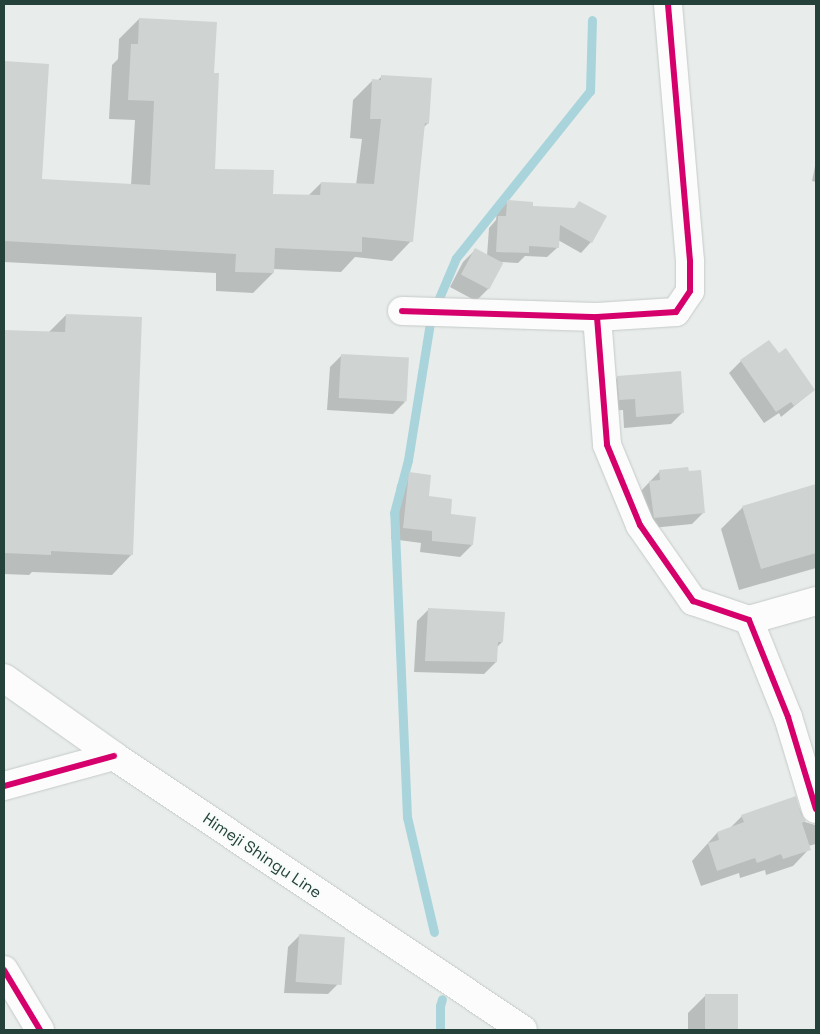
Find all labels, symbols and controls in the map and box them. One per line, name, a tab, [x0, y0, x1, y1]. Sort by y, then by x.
street label: Himeji Shingu Line	[199, 809, 325, 903]

